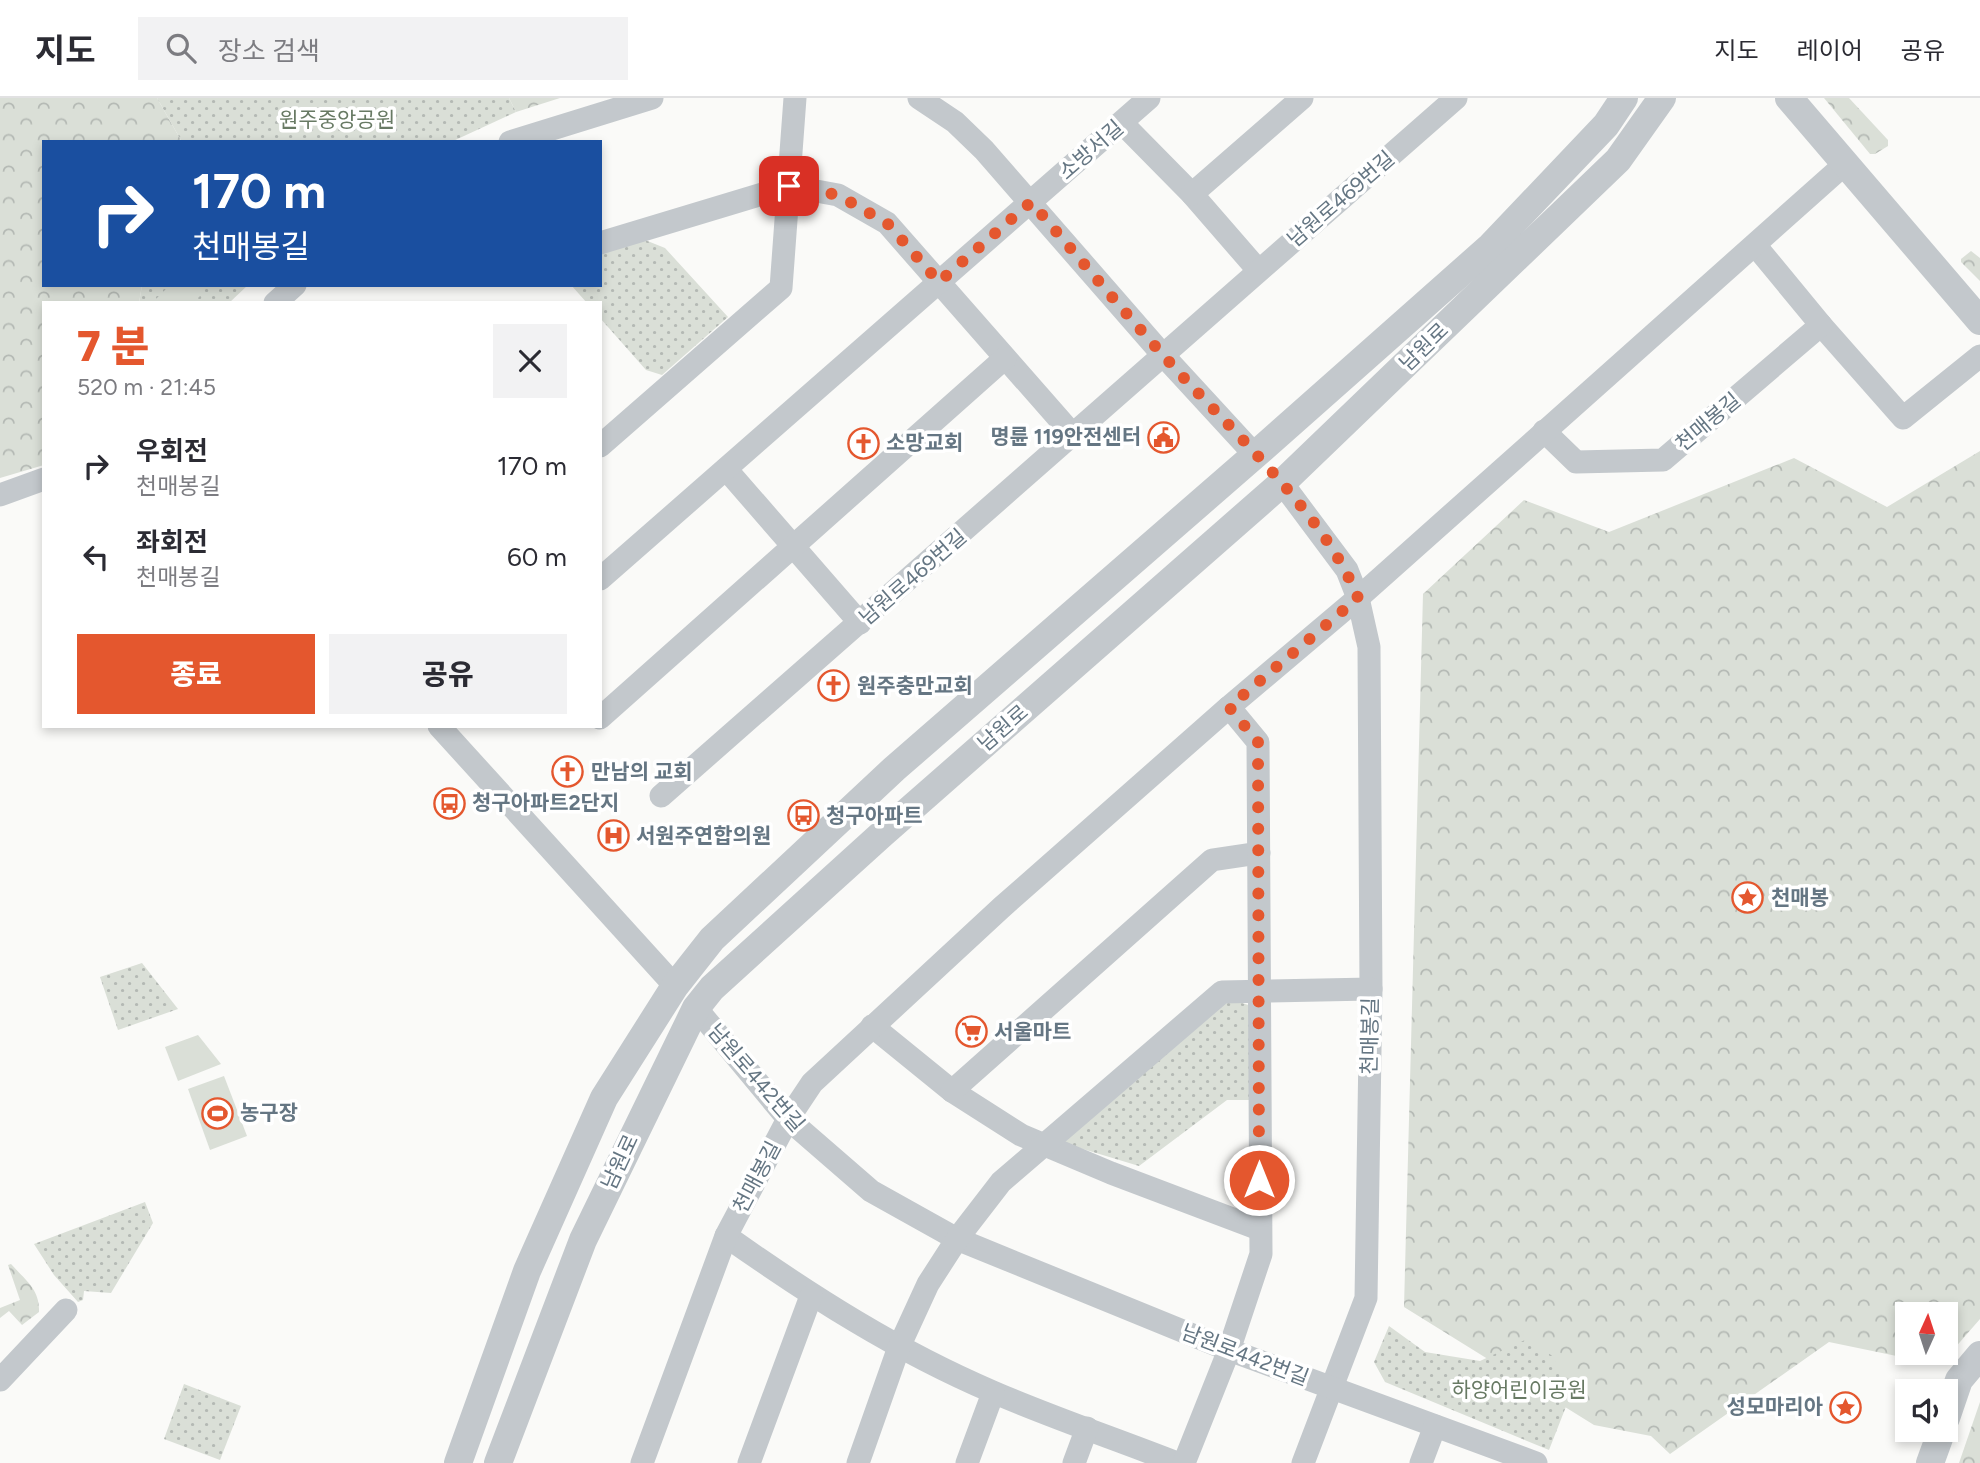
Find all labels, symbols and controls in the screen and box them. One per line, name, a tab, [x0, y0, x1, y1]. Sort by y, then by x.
search box	[138, 17, 628, 80]
icon: search	[162, 29, 200, 67]
text: 지도	[35, 31, 96, 70]
text: 장소 검색	[218, 35, 320, 67]
text: 지도	[1714, 36, 1759, 65]
text: 레이어	[1797, 36, 1863, 65]
text: 공유	[1901, 36, 1945, 65]
park label: 원주중앙공원	[279, 107, 395, 132]
street label: 소방서길	[1053, 115, 1128, 184]
street label: 남원로469번길	[1282, 145, 1399, 252]
pin	[759, 156, 819, 216]
text: 170 m	[192, 161, 326, 220]
icon: arrive	[770, 167, 808, 205]
icon: right	[77, 168, 168, 259]
text: 천매봉길	[192, 228, 310, 266]
street label: 남원로	[1394, 318, 1453, 376]
text: 7 분	[77, 321, 149, 372]
button: close	[493, 324, 567, 398]
text: 520 m · 21:45	[77, 373, 216, 401]
street label: 천매봉길	[1670, 387, 1745, 456]
public building icon: 명륜 119안전센터	[1147, 420, 1181, 454]
place label: 명륜 119안전센터	[990, 424, 1141, 449]
church icon: 소망교회	[846, 426, 880, 460]
place label: 소망교회	[886, 430, 963, 455]
text: 우회전	[136, 435, 208, 467]
icon: right	[77, 447, 115, 485]
text: 170 m	[497, 450, 567, 482]
text: 천매봉길	[136, 472, 221, 500]
street label: 남원로469번길	[854, 523, 971, 630]
text: 좌회전	[136, 526, 208, 558]
icon: left	[77, 538, 115, 576]
text: 60 m	[507, 541, 567, 573]
text: 천매봉길	[136, 563, 221, 591]
button: 종료	[77, 634, 315, 714]
button: 공유	[329, 634, 567, 714]
church icon: 원주충만교회	[817, 669, 851, 703]
place label: 원주충만교회	[857, 673, 973, 698]
street label: 남원로	[973, 699, 1033, 756]
church icon: 만남의 교회	[551, 755, 585, 789]
place label: 만남의 교회	[591, 759, 693, 784]
bus stop icon: 청구아파트2단지	[432, 786, 466, 820]
place label: 청구아파트2단지	[472, 790, 619, 815]
bus stop icon: 청구아파트	[786, 799, 820, 833]
place label: 청구아파트	[826, 803, 923, 828]
hospital icon: 서원주연합의원	[596, 819, 630, 853]
place label: 서원주연합의원	[636, 823, 771, 848]
place icon: 천매봉	[1731, 881, 1765, 915]
place label: 천매봉	[1771, 885, 1829, 910]
street label: 천매봉길	[1356, 997, 1383, 1075]
supermarket icon: 서울마트	[954, 1015, 988, 1049]
street label: 남원로442번길	[703, 1019, 810, 1137]
place label: 서울마트	[994, 1019, 1071, 1044]
sports icon: 농구장	[200, 1096, 234, 1130]
place label: 농구장	[240, 1100, 298, 1125]
street label: 남원로	[596, 1130, 643, 1193]
street label: 천매봉길	[727, 1137, 786, 1217]
position arrow	[1222, 1143, 1296, 1217]
north arrow	[1895, 1302, 1958, 1365]
map controls	[1895, 1302, 1958, 1442]
street label: 남원로442번길	[1178, 1319, 1312, 1390]
park label: 하양어린이공원	[1451, 1377, 1587, 1402]
button: sound	[1895, 1379, 1958, 1442]
place icon: 성모마리아	[1829, 1390, 1863, 1424]
place label: 성모마리아	[1726, 1394, 1823, 1419]

